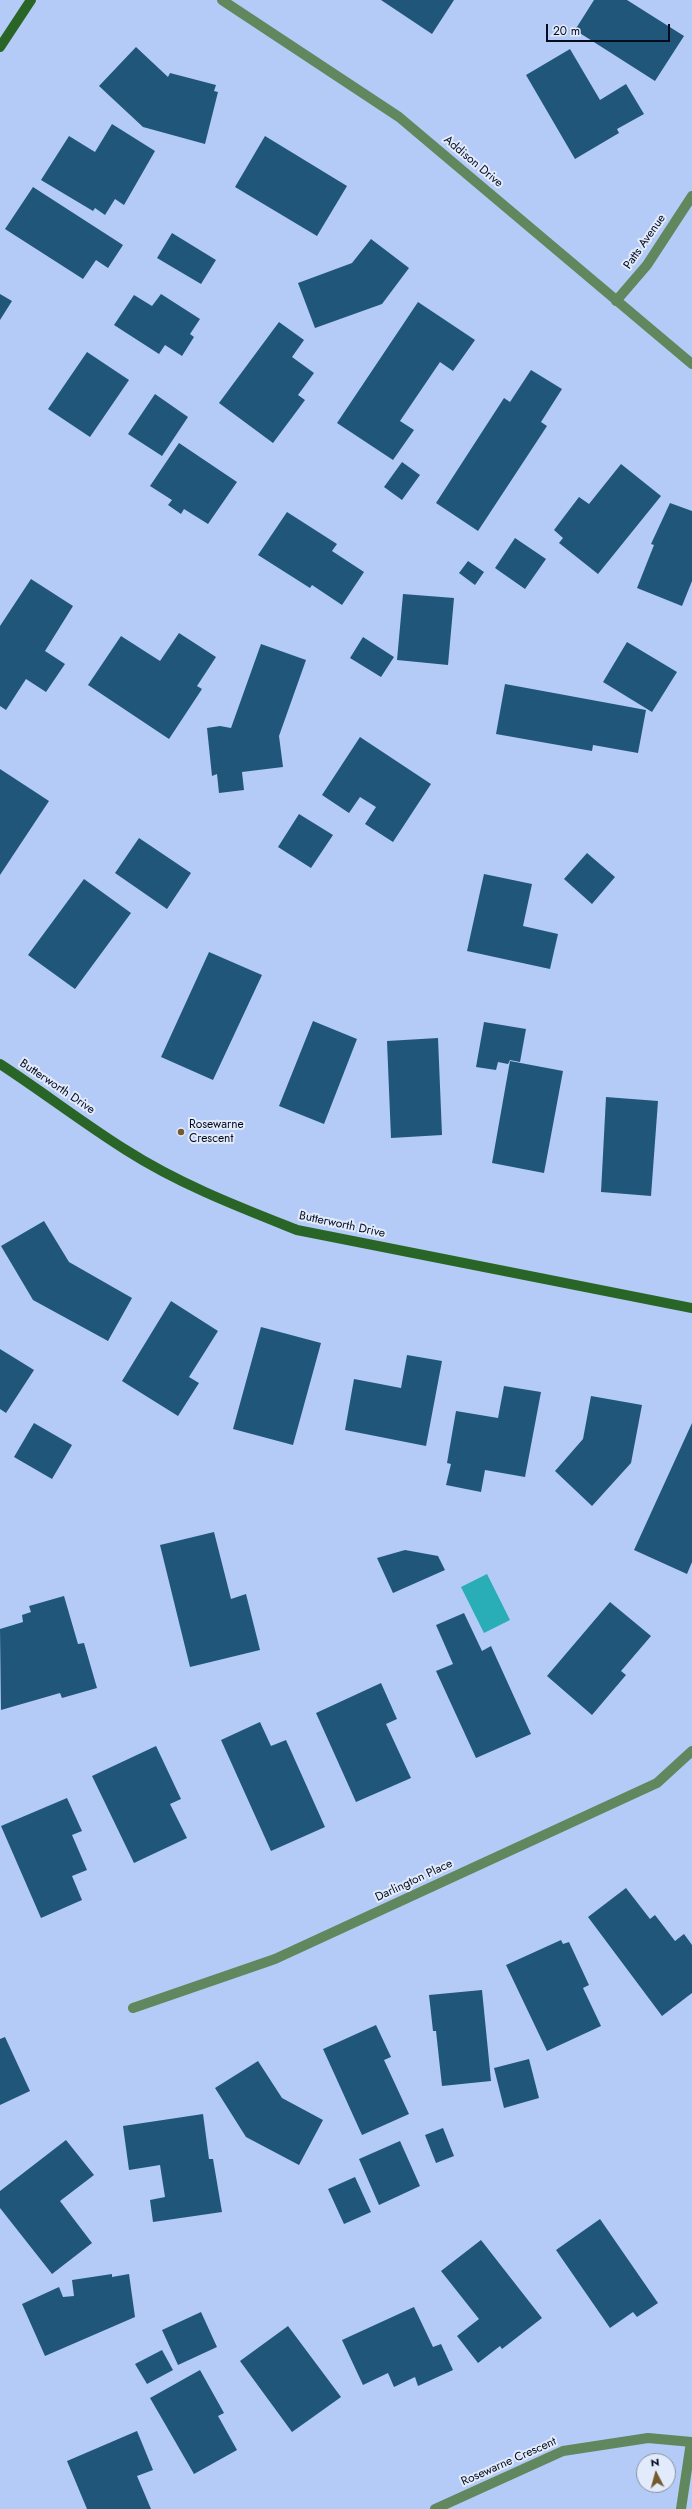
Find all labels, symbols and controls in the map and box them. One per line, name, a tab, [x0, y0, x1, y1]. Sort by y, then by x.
scale bar	[548, 16, 672, 42]
text: 20 m	[553, 22, 580, 40]
street label: Addison Drive	[441, 133, 505, 191]
street label: Patts Avenue	[621, 212, 669, 272]
street label: Butterworth Drive	[17, 1057, 97, 1117]
place label: Rosewarne Crescent	[189, 1118, 244, 1146]
marker: Rosewarne Crescent	[176, 1127, 186, 1137]
street label: Butterworth Drive	[298, 1209, 386, 1241]
street label: Darlington Place	[373, 1857, 455, 1905]
street label: Rosewarne Crescent	[459, 2435, 559, 2489]
north arrow	[636, 2453, 676, 2493]
text: N	[650, 2454, 660, 2470]

